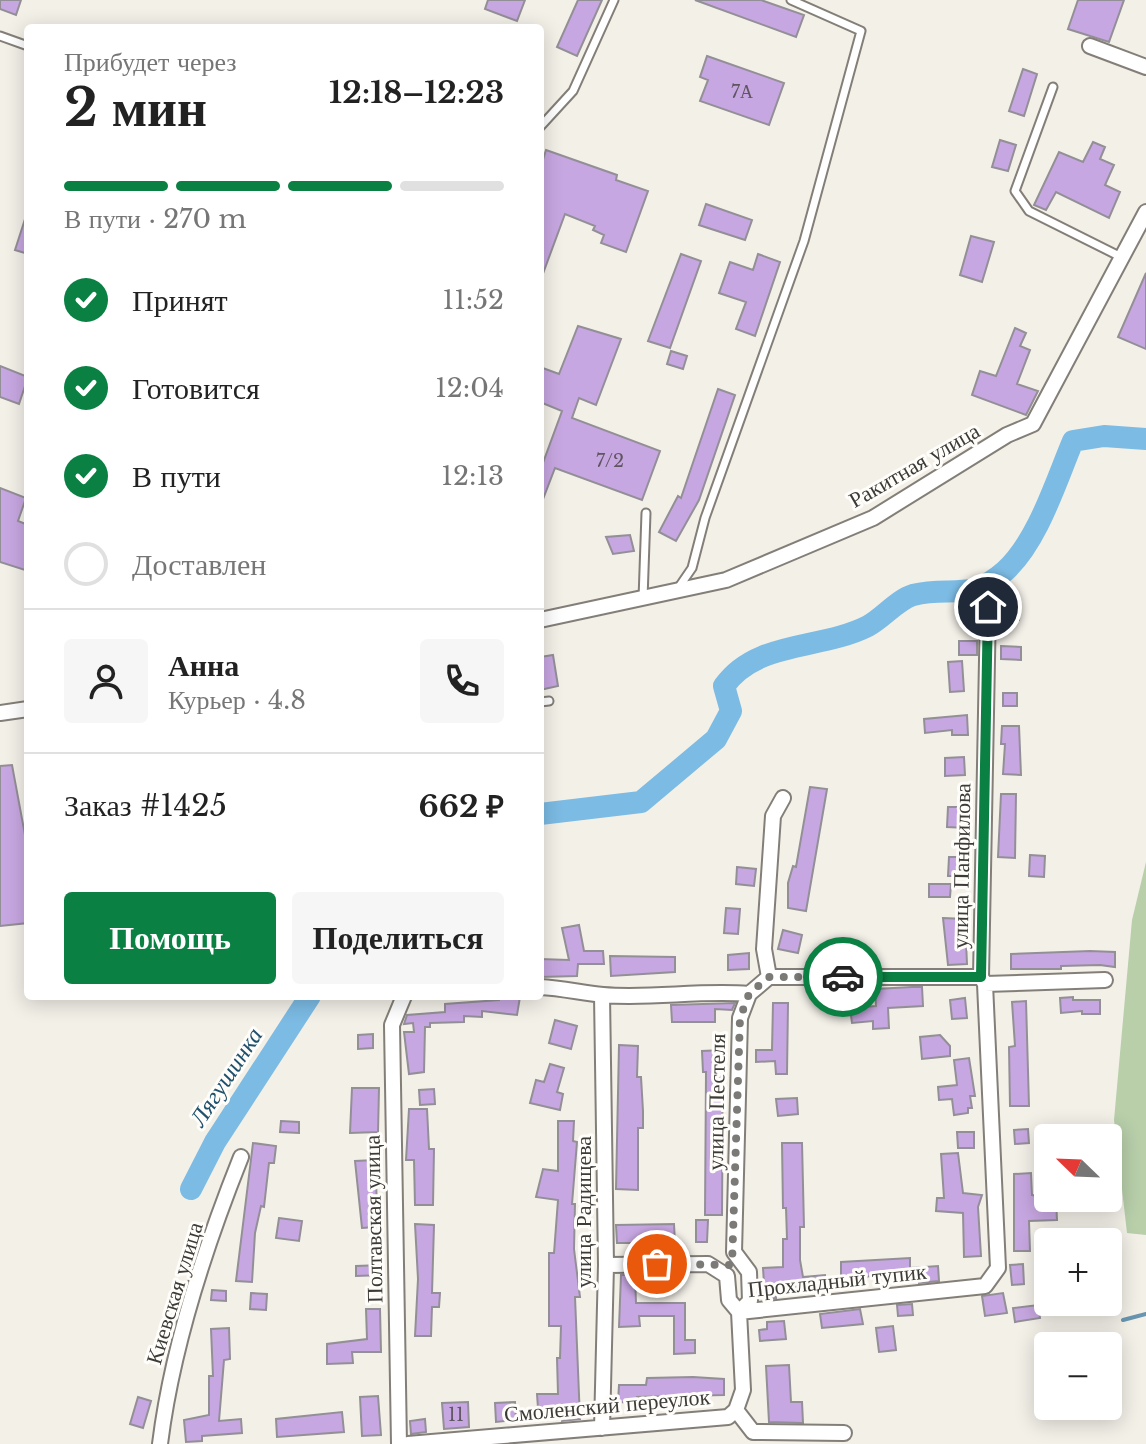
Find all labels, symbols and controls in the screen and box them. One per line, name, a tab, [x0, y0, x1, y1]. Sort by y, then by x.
text: Прибудет через	[64, 46, 237, 78]
text: 12:18–12:23	[329, 74, 504, 111]
text: 2 мин	[64, 76, 207, 140]
house number: 7А	[731, 81, 753, 103]
text: В пути · 270 m	[64, 203, 246, 235]
icon: check	[64, 278, 108, 322]
text: Принят	[132, 282, 228, 319]
text: 11:52	[443, 284, 504, 316]
icon: check	[64, 366, 108, 410]
text: Готовится	[132, 370, 260, 407]
text: 12:04	[435, 372, 504, 404]
street label: Ракитная улица	[844, 417, 985, 514]
house number: 7/2	[596, 450, 624, 472]
icon: check	[64, 454, 108, 498]
text: В пути	[132, 458, 221, 495]
text: 12:13	[441, 460, 504, 492]
text: Доставлен	[132, 546, 266, 583]
pin	[954, 573, 1022, 641]
icon: home	[966, 585, 1010, 629]
button: person	[64, 639, 148, 723]
button: phone	[420, 639, 504, 723]
text: Анна	[168, 647, 239, 684]
text: Курьер · 4.8	[168, 684, 306, 716]
street label: улица Панфилова	[947, 783, 976, 949]
text: Заказ #1425	[64, 787, 227, 824]
text: 662 ₽	[419, 788, 504, 825]
button: Помощь	[64, 892, 276, 984]
button: Поделиться	[292, 892, 504, 984]
courier	[803, 937, 883, 1017]
icon: car	[821, 955, 865, 999]
water label: Лягушинка	[182, 1022, 268, 1132]
street label: улица Пестеля	[702, 1033, 731, 1171]
north arrow	[1034, 1124, 1122, 1212]
map controls	[1034, 1124, 1122, 1420]
street label: Полтавская улица	[359, 1134, 388, 1303]
street label: улица Радищева	[570, 1136, 597, 1288]
street label: Киевская улица	[140, 1219, 209, 1367]
button: +	[1034, 1228, 1122, 1316]
pin	[623, 1230, 691, 1298]
icon: bag	[635, 1242, 679, 1286]
street label: Прохладный тупик	[746, 1258, 928, 1303]
button: −	[1034, 1332, 1122, 1420]
street label: Смоленский переулок	[503, 1383, 711, 1428]
house number: 11	[448, 1404, 464, 1426]

